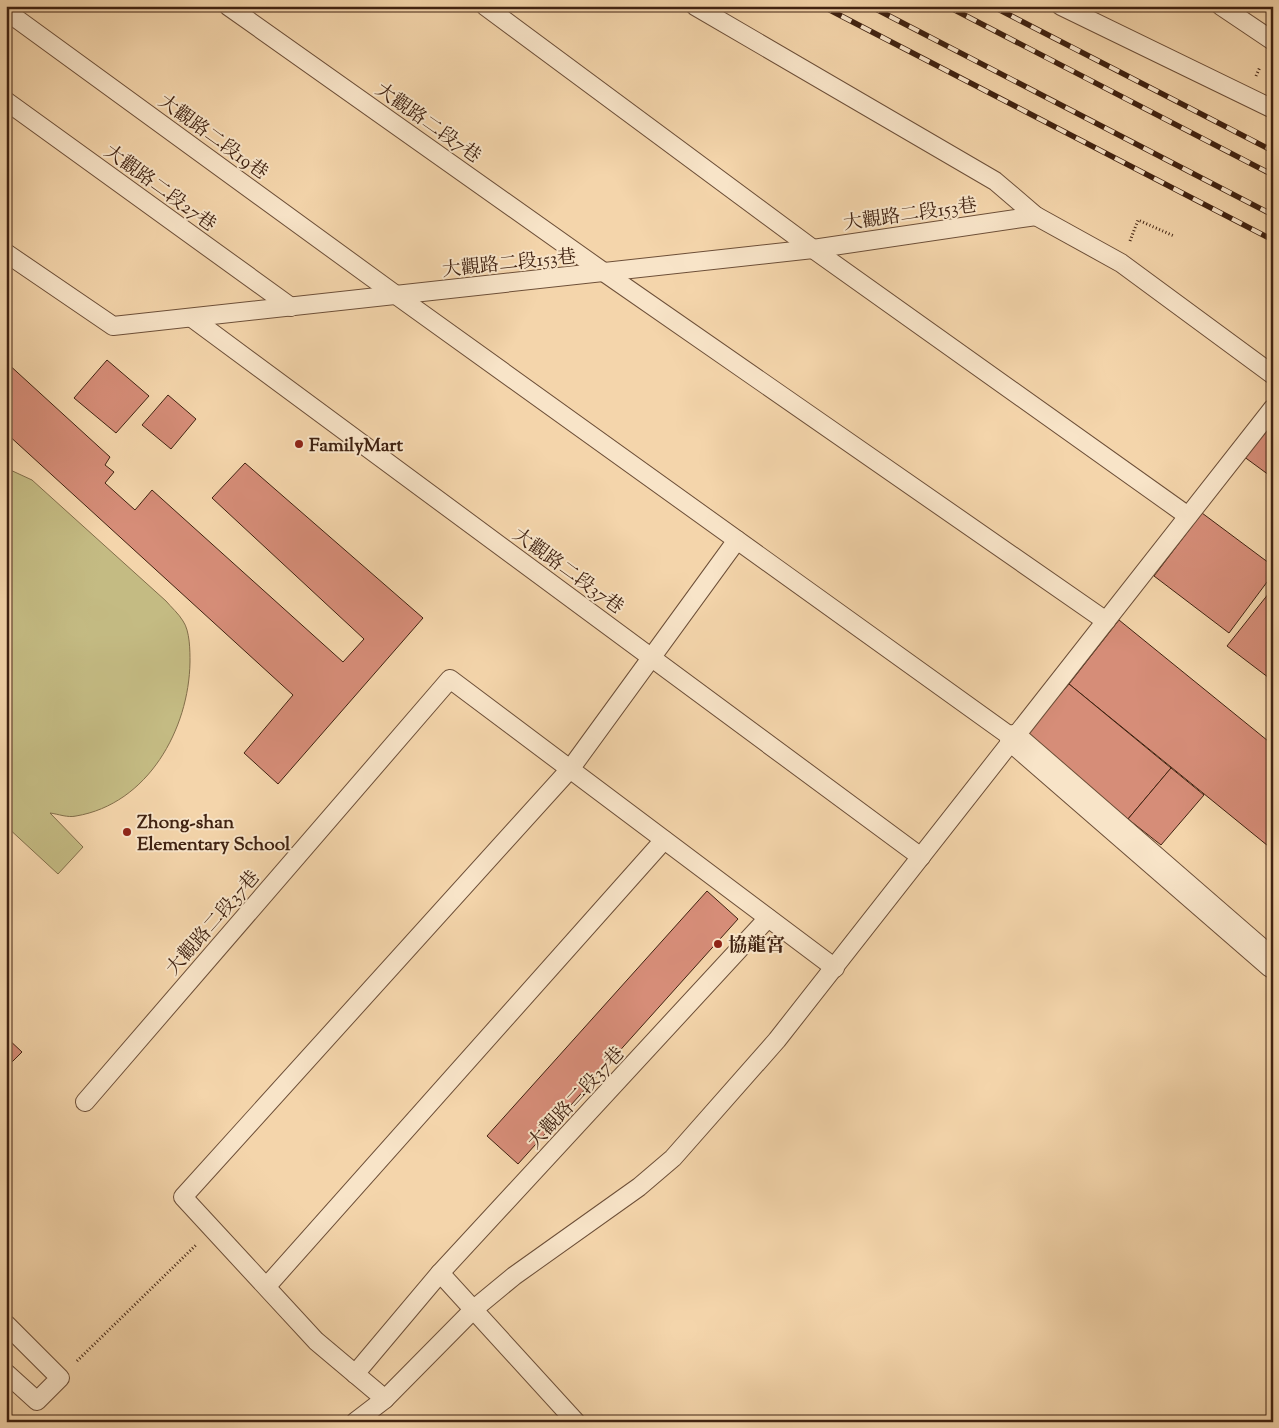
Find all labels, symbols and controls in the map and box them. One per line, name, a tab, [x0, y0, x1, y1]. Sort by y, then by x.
street label: 大觀路二段7巷	[369, 78, 486, 171]
street label: 大觀路二段19巷	[152, 89, 273, 187]
street label: 大觀路二段27巷	[98, 139, 221, 239]
street label: 大觀路二段153巷	[842, 193, 979, 238]
street label: 大觀路二段153巷	[441, 244, 578, 285]
place label: FamilyMart	[309, 433, 403, 460]
marker: FamilyMart	[293, 438, 305, 450]
street label: 大觀路二段37巷	[507, 523, 629, 622]
place label: Zhong-shan Elementary School	[137, 810, 291, 859]
marker: Zhong-shan Elementary School	[121, 826, 133, 838]
street label: 大觀路二段37巷	[161, 865, 267, 982]
place label: 協龍宮	[728, 933, 785, 960]
marker: 協龍宮	[712, 938, 724, 950]
street label: 大觀路二段37巷	[522, 1042, 631, 1156]

